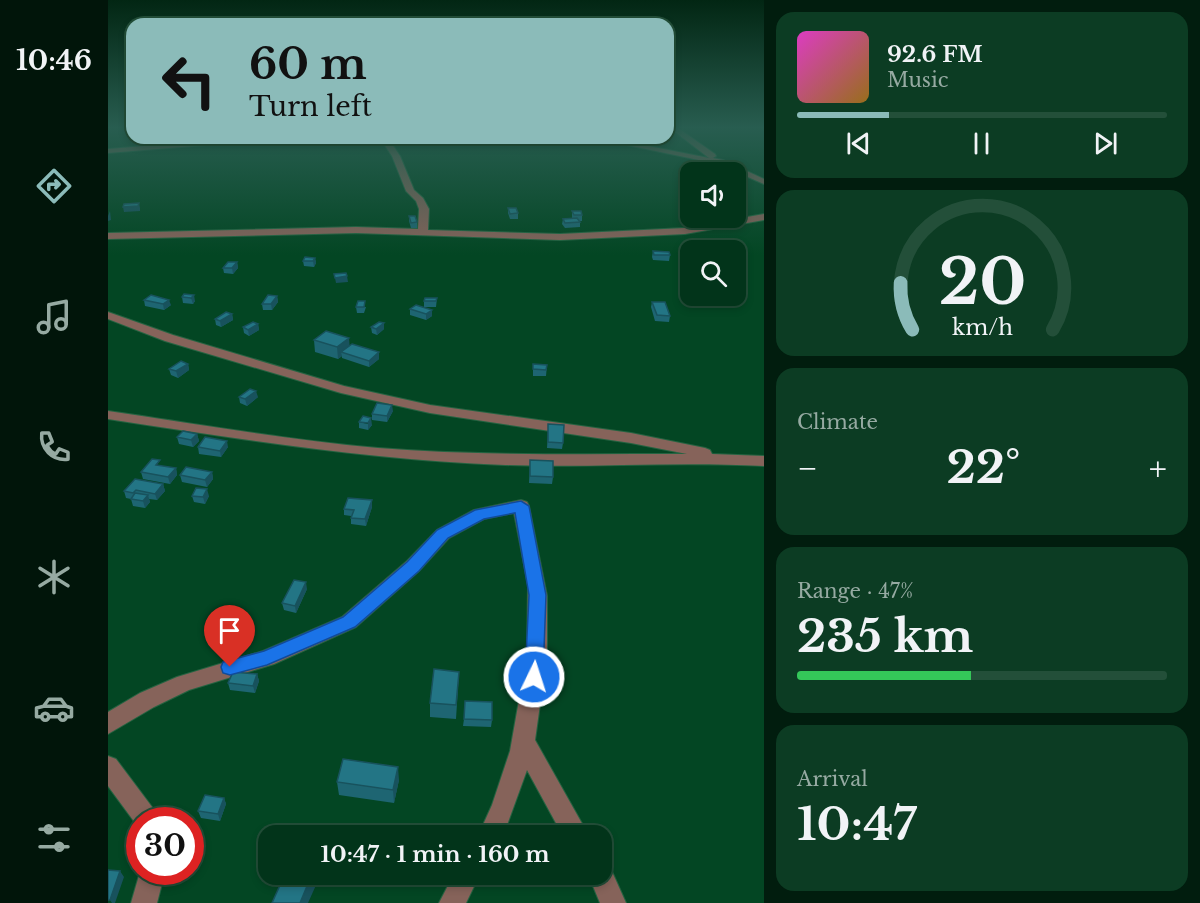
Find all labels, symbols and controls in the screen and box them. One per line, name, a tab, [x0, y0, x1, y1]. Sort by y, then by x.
text: 60 m	[249, 38, 367, 90]
text: 92.6 FM	[887, 41, 983, 68]
icon: left	[150, 42, 228, 120]
text: 10:46	[16, 44, 92, 77]
text: Music	[887, 68, 948, 92]
text: Turn left	[249, 90, 372, 123]
icon: previous	[842, 127, 875, 160]
icon: pause	[965, 127, 998, 160]
icon: next	[1089, 127, 1122, 160]
map controls	[680, 162, 746, 306]
button: sound	[680, 162, 746, 228]
icon: directions	[33, 165, 75, 207]
button: search	[680, 240, 746, 306]
text: 20	[938, 243, 1026, 321]
icon: music	[33, 296, 75, 338]
text: km/h	[952, 315, 1013, 342]
text: Climate	[797, 410, 878, 434]
icon: phone	[33, 426, 75, 468]
text: 22°	[947, 439, 1020, 495]
text: −	[797, 448, 818, 489]
text: +	[1149, 448, 1167, 489]
icon: climate	[33, 556, 75, 598]
text: Range · 47%	[797, 579, 913, 603]
pin	[204, 605, 255, 667]
text: 235 km	[797, 608, 973, 664]
icon: arrive	[213, 614, 246, 647]
position arrow	[502, 645, 566, 709]
icon: car	[33, 687, 75, 729]
text: Arrival	[797, 767, 868, 791]
text: 10:47	[797, 796, 916, 852]
speed limit sign: 30	[126, 807, 204, 885]
icon: filters	[33, 817, 75, 859]
text: 10:47 · 1 min · 160 m	[320, 841, 550, 868]

